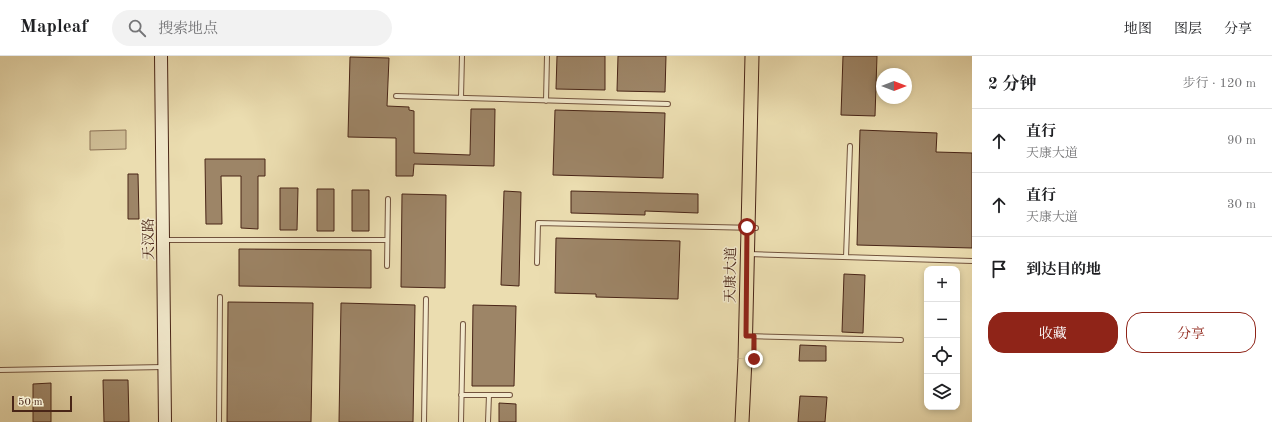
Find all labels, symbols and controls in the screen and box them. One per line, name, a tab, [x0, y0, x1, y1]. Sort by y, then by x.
search box	[112, 10, 392, 46]
icon: search	[126, 17, 148, 39]
text: Mapleaf	[20, 18, 88, 37]
text: 搜索地点	[158, 22, 218, 37]
text: 地图	[1124, 22, 1152, 36]
text: 图层	[1174, 22, 1202, 36]
text: 分享	[1224, 22, 1252, 36]
north arrow	[876, 68, 912, 104]
text: 2 分钟	[988, 76, 1037, 93]
text: 步行 · 120 m	[1182, 77, 1256, 90]
text: 直行	[1026, 125, 1056, 140]
icon: ahead	[988, 130, 1010, 152]
text: 90 m	[1227, 134, 1256, 147]
text: 天康大道	[1026, 147, 1078, 160]
text: 直行	[1026, 189, 1056, 204]
icon: ahead	[988, 194, 1010, 216]
text: 30 m	[1227, 198, 1256, 211]
text: 天康大道	[1026, 211, 1078, 224]
street label: 天汊路	[141, 218, 156, 260]
route start	[738, 218, 756, 236]
street label: 天康大道	[723, 247, 738, 303]
icon: arrive	[988, 258, 1010, 280]
text: 到达目的地	[1026, 263, 1101, 278]
map controls	[924, 266, 960, 410]
button: +	[924, 266, 960, 302]
button: −	[924, 302, 960, 338]
button: 收藏	[988, 312, 1118, 353]
button: 分享	[1126, 312, 1256, 353]
button: locate	[924, 338, 960, 374]
route end	[745, 350, 763, 368]
button: layers	[924, 374, 960, 410]
scale bar	[12, 394, 72, 413]
text: 50 m	[18, 397, 43, 408]

